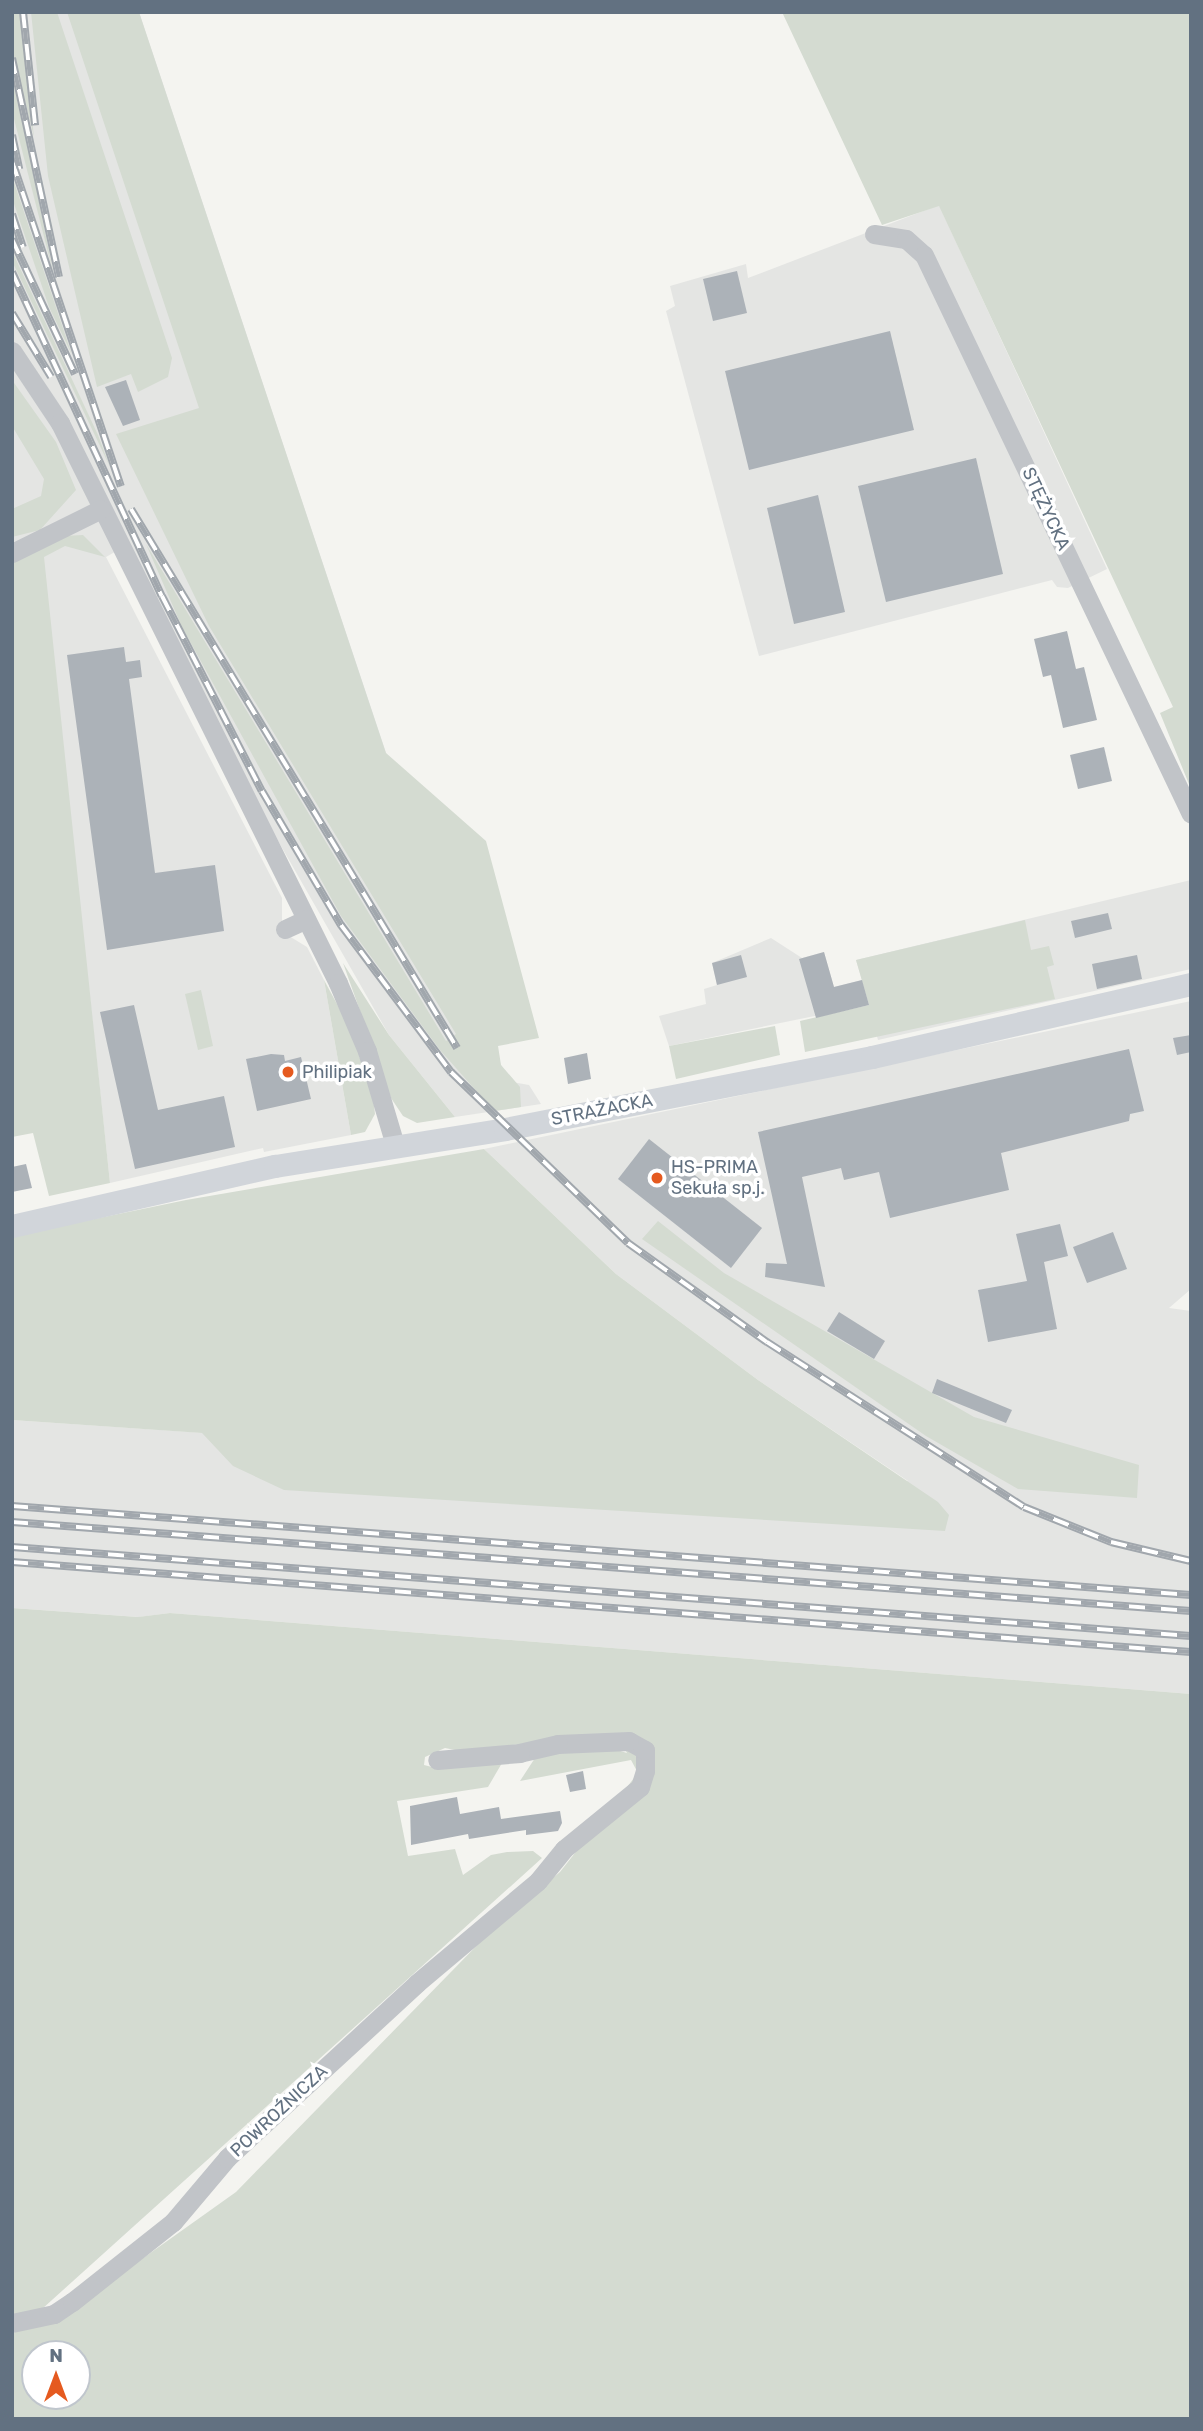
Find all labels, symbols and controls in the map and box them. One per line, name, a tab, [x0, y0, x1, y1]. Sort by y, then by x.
street label: STĘŻYCKA	[1017, 464, 1075, 554]
place label: Philipiak	[302, 1061, 372, 1083]
marker: Philipiak	[280, 1064, 296, 1080]
street label: STRAŻACKA	[549, 1090, 655, 1130]
place label: HS-PRIMA Sekuła sp.j.	[671, 1157, 765, 1200]
marker: HS-PRIMA Sekuła sp.j.	[649, 1170, 665, 1186]
street label: POWROŹNICZA	[226, 2061, 332, 2161]
north arrow	[21, 2340, 91, 2410]
text: N	[49, 2344, 63, 2367]

